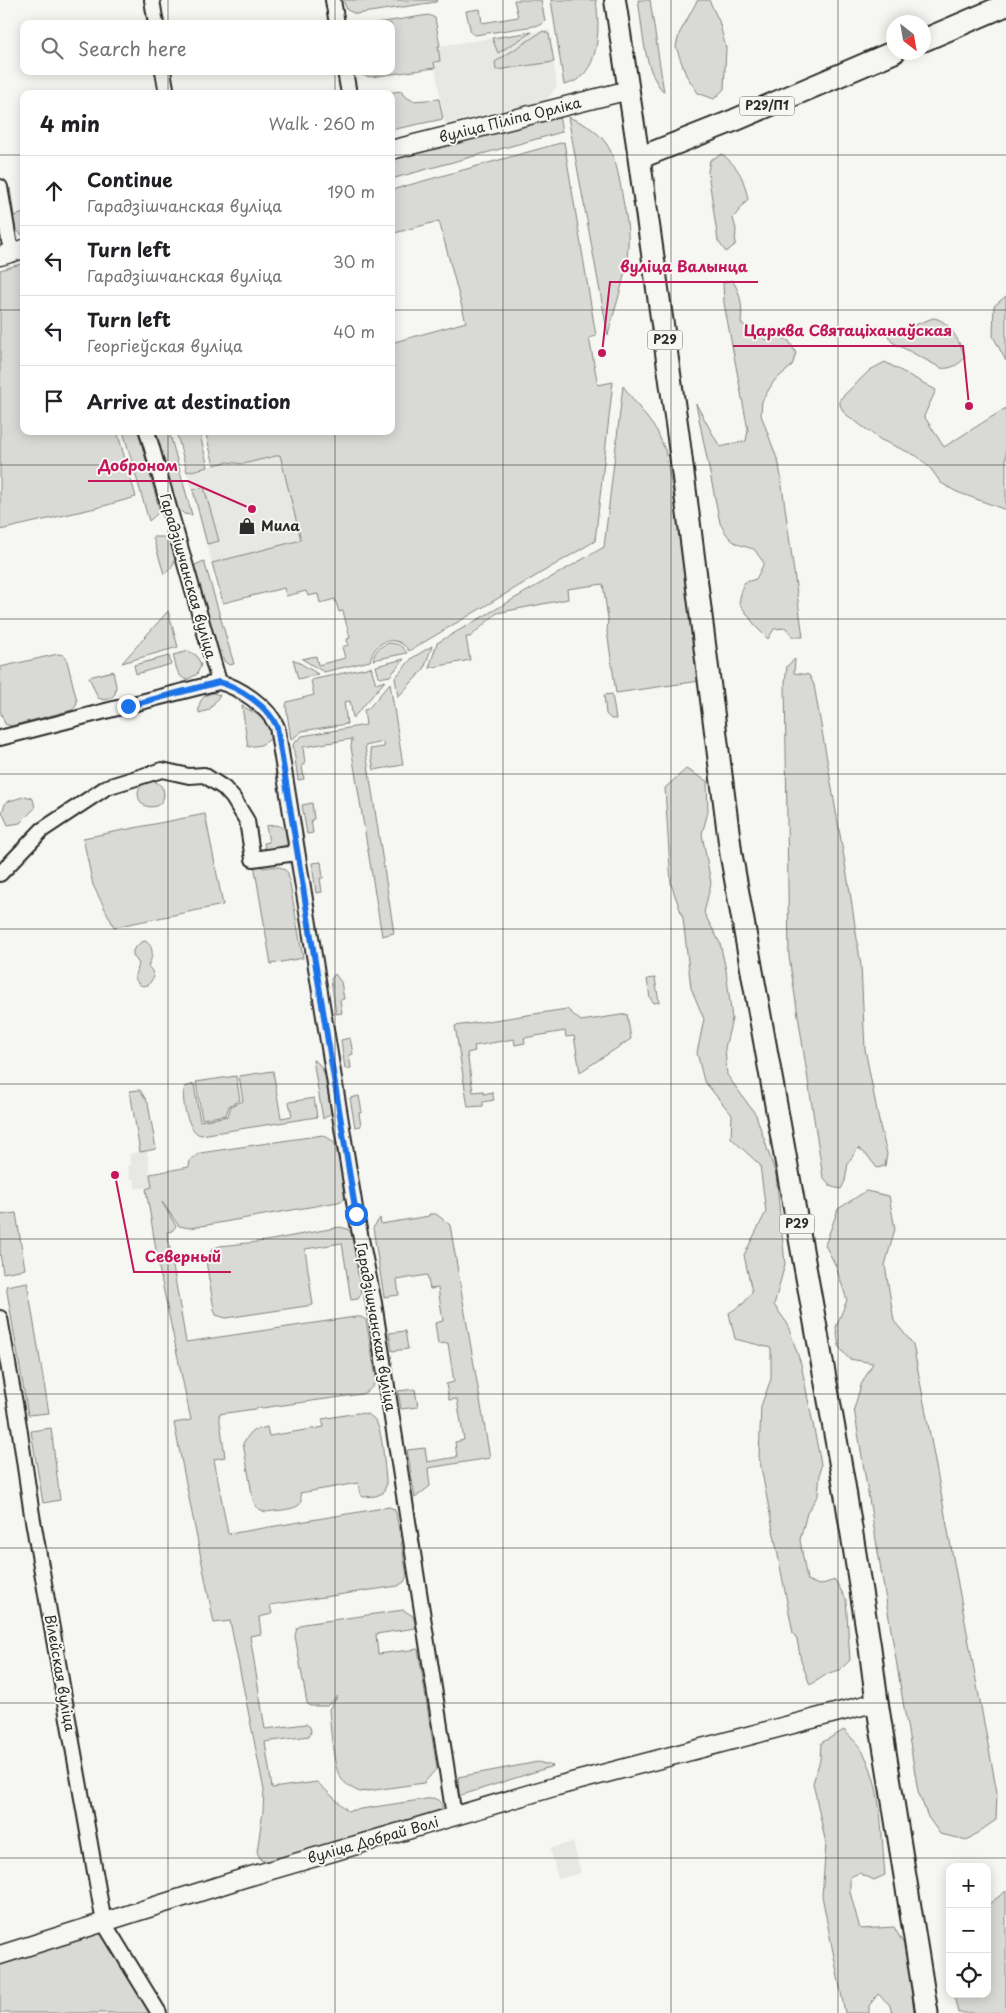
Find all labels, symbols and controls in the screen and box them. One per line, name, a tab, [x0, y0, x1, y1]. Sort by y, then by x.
north arrow	[886, 15, 931, 60]
search box	[20, 20, 395, 75]
icon: search	[38, 34, 66, 62]
text: Search here	[78, 34, 187, 62]
street label: вуліца Піліпа Орліка	[437, 92, 583, 147]
road number: Р29/П1	[740, 96, 794, 115]
text: 4 min	[40, 107, 100, 139]
text: Walk · 260 m	[269, 111, 375, 135]
text: Continue	[87, 165, 173, 193]
icon: ahead	[40, 177, 68, 205]
text: 190 m	[327, 179, 375, 203]
text: Гарадзішчанская вуліца	[87, 193, 282, 217]
text: Turn left	[87, 235, 171, 263]
icon: left	[40, 247, 68, 275]
text: 30 m	[333, 249, 375, 273]
callout: вуліца Валынца	[610, 252, 758, 282]
text: вуліца Валынца	[620, 254, 749, 277]
text: Гарадзішчанская вуліца	[87, 263, 282, 287]
text: Turn left	[87, 305, 171, 333]
callout: Царква Святаціханаўская	[733, 316, 963, 346]
icon: left	[40, 317, 68, 345]
text: Царква Святаціханаўская	[744, 318, 952, 341]
text: 40 m	[333, 319, 375, 343]
road number: Р29	[648, 330, 682, 350]
text: Георгіеўская вуліца	[87, 333, 243, 357]
icon: arrive	[40, 387, 68, 415]
text: Arrive at destination	[87, 387, 291, 415]
callout: Доброном	[88, 451, 188, 481]
text: Доброном	[97, 453, 178, 476]
street label: Гарадзішчанская вуліца	[155, 491, 222, 661]
place label: Мила	[261, 515, 300, 536]
shop icon: Мила	[237, 516, 257, 536]
route end	[117, 695, 140, 718]
route start	[345, 1203, 368, 1226]
road number: Р29	[780, 1214, 814, 1234]
street label: Гарадзішчанская вуліца	[351, 1241, 402, 1413]
callout: Северный	[134, 1242, 231, 1272]
text: Северный	[145, 1244, 221, 1267]
street label: Вілейская вуліца	[40, 1613, 81, 1733]
street label: вуліца Добрай Волі	[305, 1811, 441, 1868]
map controls	[946, 1863, 991, 1998]
button: +	[946, 1863, 991, 1908]
button: −	[946, 1908, 991, 1953]
button: locate	[946, 1953, 991, 1998]

